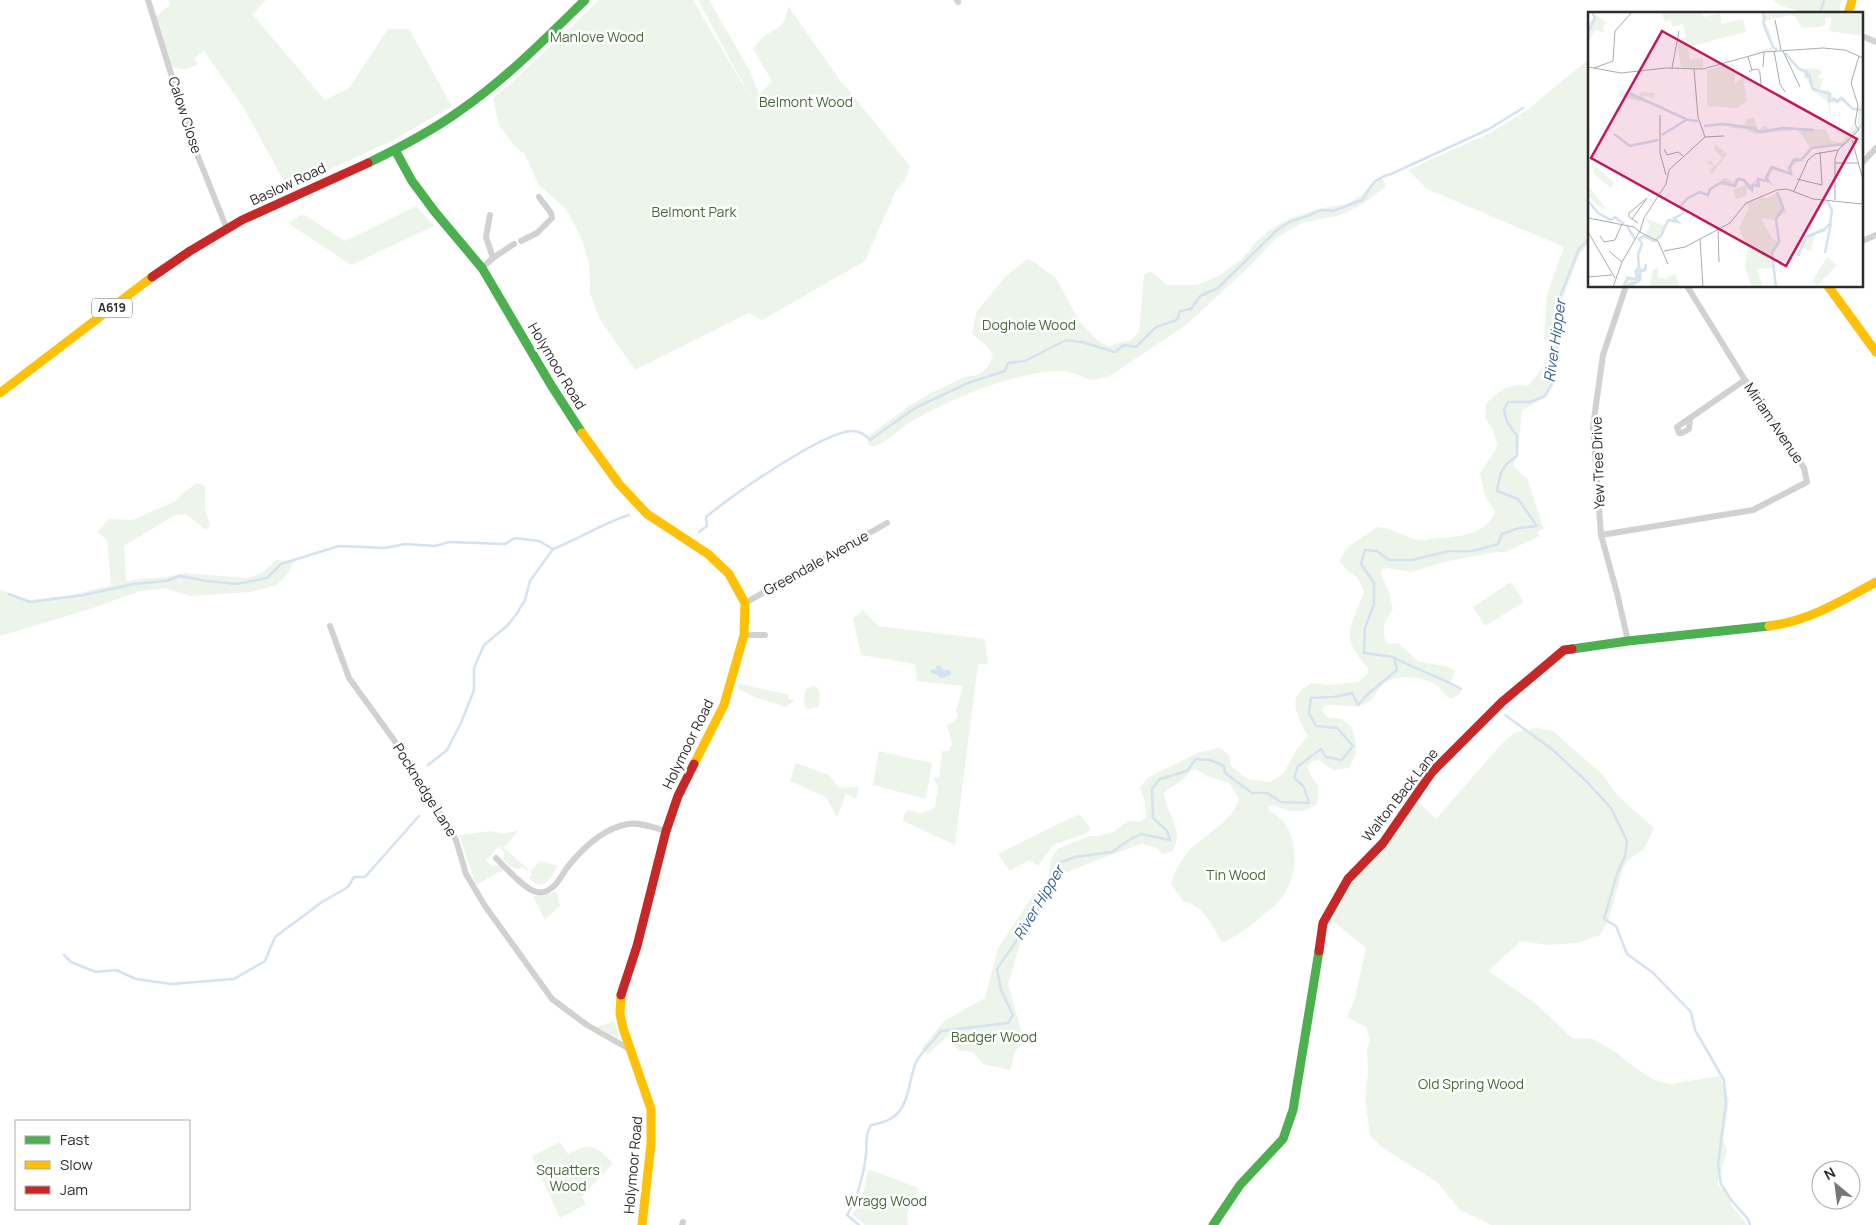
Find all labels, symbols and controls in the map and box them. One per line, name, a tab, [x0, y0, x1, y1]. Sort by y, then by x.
inset map	[1588, 12, 1864, 288]
park label: Manlove Wood	[550, 27, 644, 46]
street label: Calow Close	[164, 74, 207, 156]
park label: Belmont Wood	[759, 92, 853, 111]
street label: Baslow Road	[247, 158, 329, 209]
park label: Belmont Park	[652, 202, 737, 221]
water label: River Hipper	[1538, 296, 1571, 384]
road number: A619	[92, 298, 132, 318]
park label: Doghole Wood	[982, 315, 1076, 334]
street label: Holymoor Road	[524, 319, 591, 413]
street label: Miriam Avenue	[1740, 379, 1808, 467]
street label: Yew Tree Drive	[1586, 416, 1609, 510]
street label: Greendale Avenue	[760, 526, 872, 599]
street label: Holymoor Road	[658, 696, 718, 792]
street label: Pocknedge Lane	[389, 739, 462, 840]
street label: Walton Back Lane	[1357, 744, 1442, 845]
water label: River Hipper	[1008, 859, 1070, 944]
park label: Tin Wood	[1206, 865, 1266, 884]
park label: Badger Wood	[951, 1027, 1037, 1046]
park label: Old Spring Wood	[1418, 1074, 1524, 1093]
street label: Holymoor Road	[619, 1115, 646, 1215]
legend	[15, 1120, 190, 1210]
text: Fast	[60, 1129, 89, 1150]
text: Slow	[60, 1154, 93, 1175]
park label: Squatters Wood	[536, 1160, 600, 1195]
north arrow	[1811, 1160, 1861, 1210]
text: N	[1820, 1162, 1838, 1184]
text: Jam	[60, 1179, 88, 1200]
park label: Wragg Wood	[845, 1191, 927, 1210]

